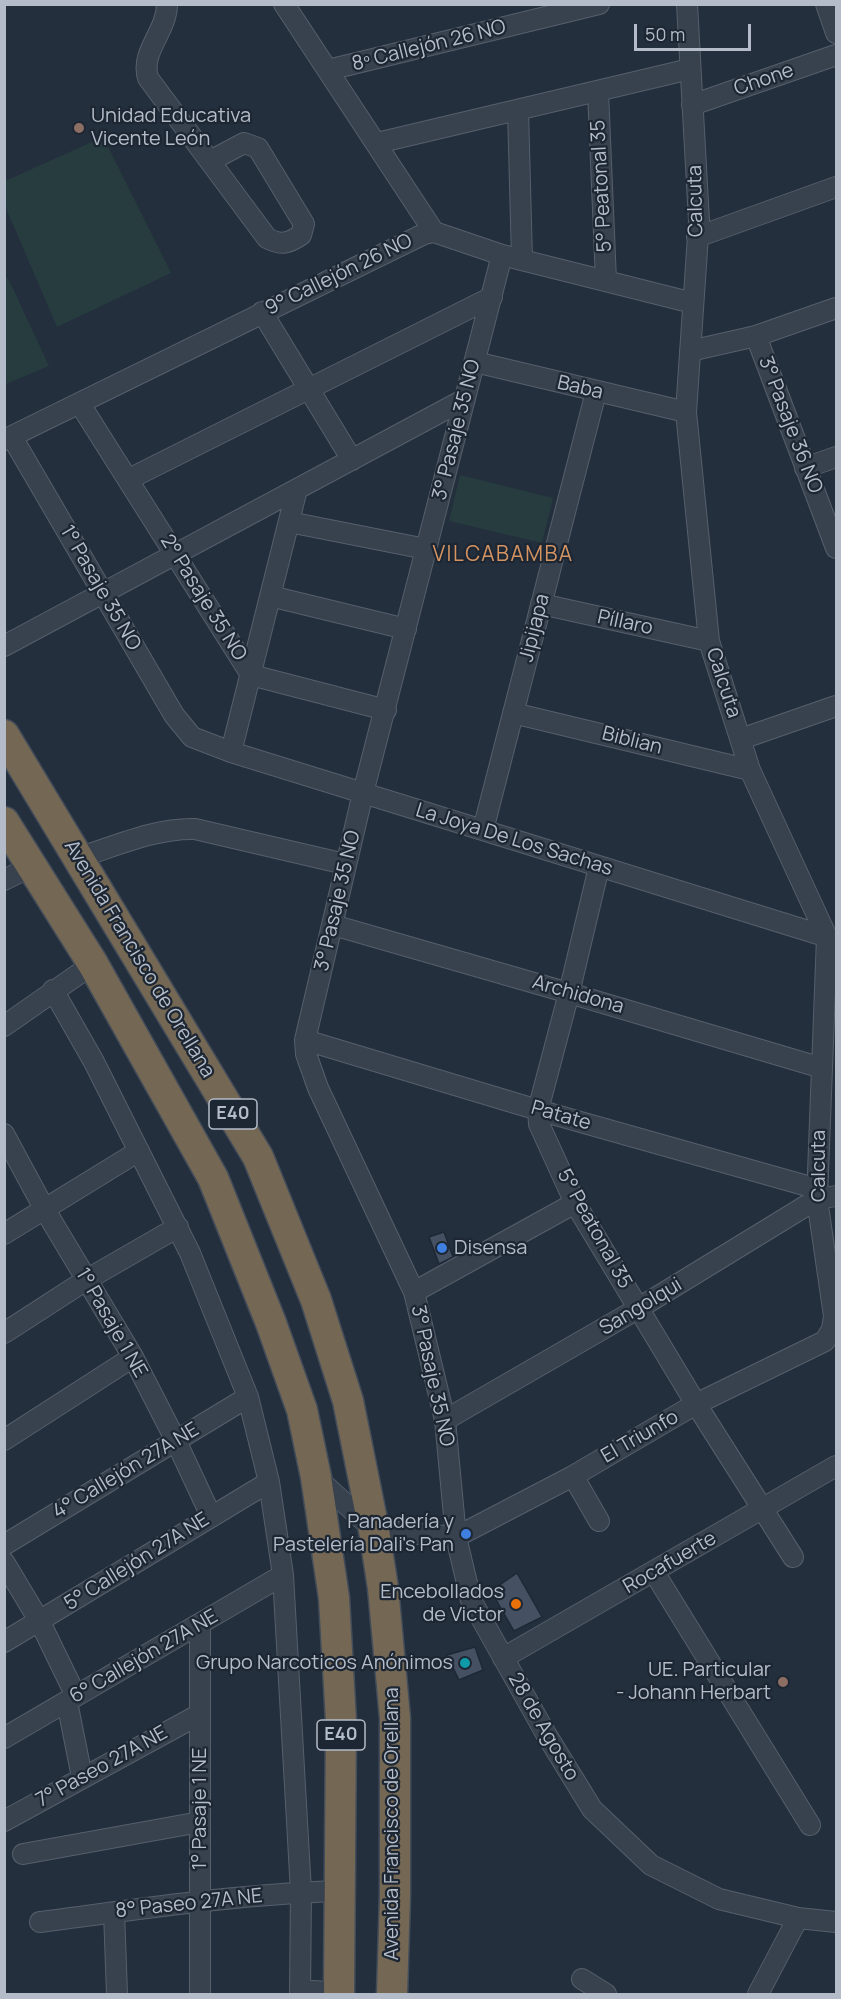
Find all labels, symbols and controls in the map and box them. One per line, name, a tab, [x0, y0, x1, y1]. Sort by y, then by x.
scale bar	[637, 12, 754, 50]
street label: 8º Callejón 26 NO	[350, 15, 508, 77]
text: 50 m	[645, 22, 685, 46]
street label: Chone	[731, 59, 797, 101]
place label: Unidad Educativa Vicente León	[91, 104, 251, 151]
street label: 5° Peatonal 35	[587, 119, 617, 253]
marker: Unidad Educativa Vicente León	[72, 121, 86, 135]
street label: Calcuta	[683, 165, 709, 237]
street label: 9° Callejón 26 NO	[262, 229, 416, 321]
street label: 3° Pasaje 36 NO	[753, 353, 827, 497]
street label: 3° Pasaje 35 NO	[428, 357, 486, 503]
street label: Baba	[555, 371, 605, 405]
street label: 1° Pasaje 35 NO	[54, 521, 146, 655]
street label: 2° Pasaje 35 NO	[155, 530, 251, 666]
district label: VILCABAMBA	[432, 542, 574, 568]
street label: Jipijapa	[515, 591, 555, 665]
street label: Píllaro	[595, 605, 655, 641]
street label: Calcuta	[700, 645, 746, 721]
street label: Biblian	[599, 722, 665, 760]
street label: La Joya De Los Sachas	[413, 799, 615, 881]
street label: 3° Pasaje 35 NO	[310, 828, 366, 974]
street label: Avenida Francisco de Orellana	[58, 836, 220, 1082]
street label: Archidona	[530, 971, 626, 1019]
street label: Patate	[528, 1096, 594, 1136]
road number: E40	[209, 1099, 257, 1129]
street label: Calcuta	[807, 1130, 831, 1202]
street label: 5° Peatonal 35	[551, 1165, 637, 1293]
place label: Disensa	[454, 1236, 527, 1260]
marker: Disensa	[435, 1241, 449, 1255]
street label: 1° Pasaje 1 NE	[70, 1264, 152, 1382]
street label: Sangolqui	[595, 1273, 687, 1341]
street label: 3° Pasaje 35 NO	[405, 1303, 459, 1449]
street label: El Triunfo	[597, 1405, 683, 1469]
street label: 4° Callejón 27A NE	[49, 1418, 203, 1524]
street label: 5° Callejón 27A NE	[60, 1508, 214, 1616]
place label: Panadería y Pastelería Dali's Pan	[273, 1510, 454, 1557]
marker: Panadería y Pastelería Dali's Pan	[459, 1527, 473, 1541]
street label: Rocafuerte	[619, 1527, 721, 1599]
place label: Encebollados de Victor	[380, 1580, 504, 1627]
marker: Encebollados de Victor	[509, 1597, 523, 1611]
street label: 6° Callejón 27A NE	[66, 1605, 222, 1709]
place label: Grupo Narcoticos Anónimos	[196, 1651, 453, 1675]
marker: Grupo Narcoticos Anónimos	[458, 1656, 472, 1670]
place label: UE. Particular - Johann Herbart	[616, 1658, 771, 1705]
street label: 28 de Agosto	[502, 1669, 584, 1785]
marker: UE. Particular - Johann Herbart	[776, 1675, 790, 1689]
street label: Avenida Francisco de Orellana	[380, 1687, 404, 1961]
road number: E40	[317, 1720, 365, 1750]
street label: 7° Paseo 27A NE	[32, 1721, 172, 1813]
street label: 1° Pasaje 1 NE	[188, 1748, 212, 1870]
street label: 8° Paseo 27A NE	[114, 1884, 264, 1924]

